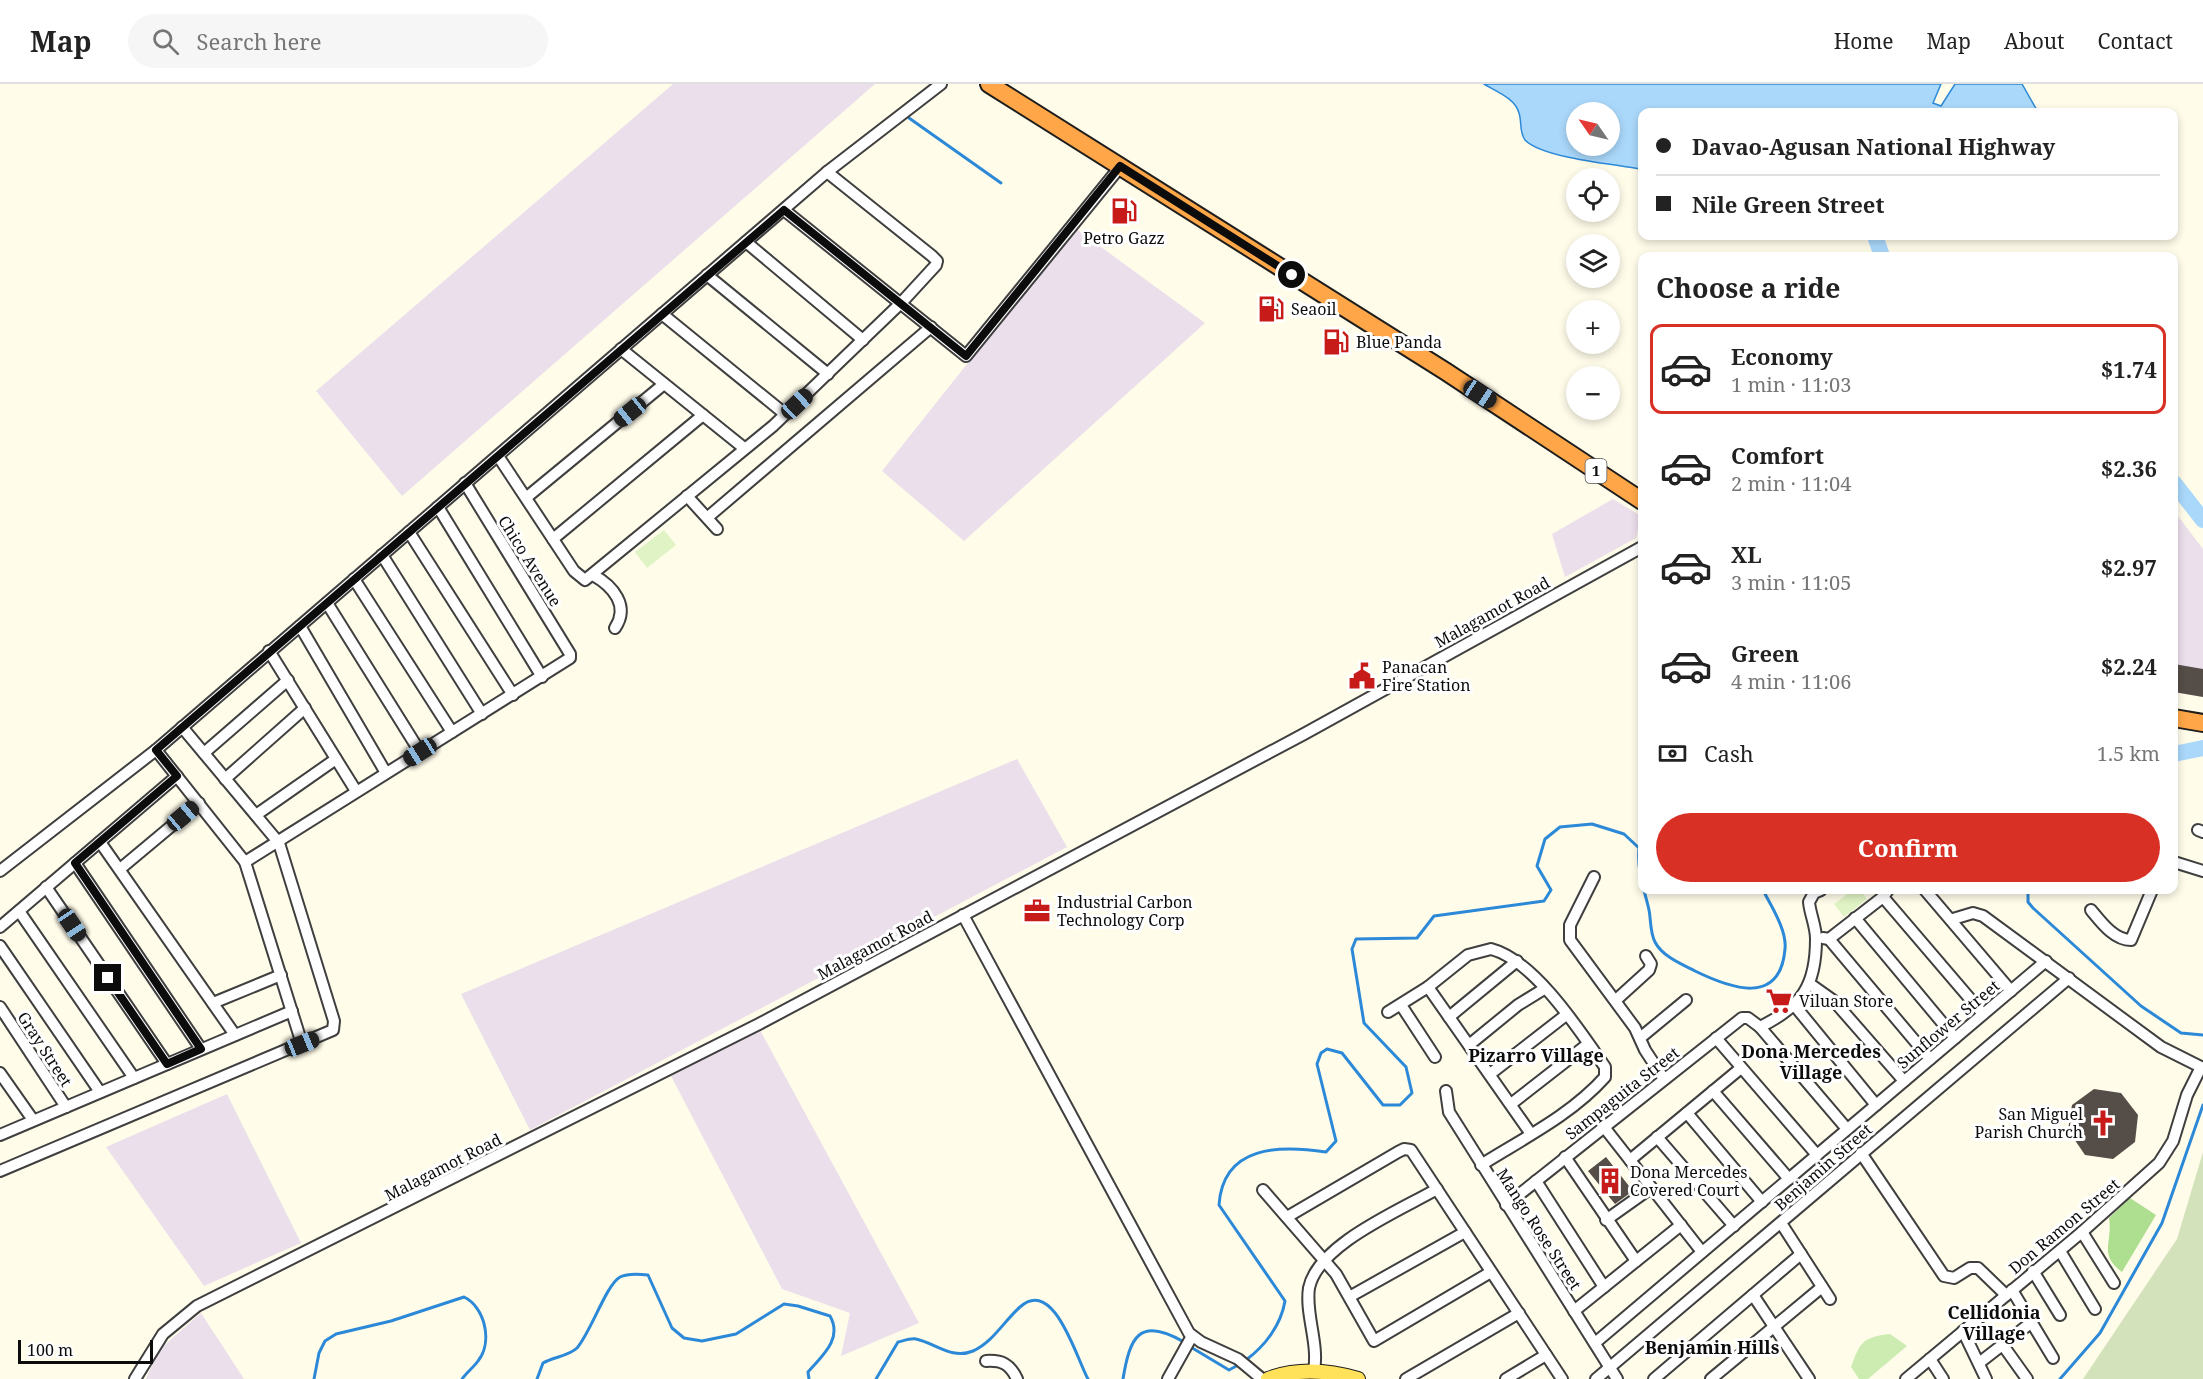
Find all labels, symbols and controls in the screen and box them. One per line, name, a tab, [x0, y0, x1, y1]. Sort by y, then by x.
search box	[128, 14, 548, 68]
text: Map	[30, 22, 92, 60]
icon: search	[149, 25, 182, 58]
text: Search here	[197, 26, 321, 56]
text: Home	[1834, 27, 1894, 55]
text: Map	[1927, 27, 1971, 55]
text: About	[2004, 27, 2065, 55]
text: Contact	[2098, 27, 2173, 55]
north arrow	[1566, 102, 1620, 156]
map controls	[1566, 102, 1620, 420]
text: Davao-Agusan National Highway	[1692, 131, 2055, 161]
button: locate	[1566, 168, 1620, 222]
text: Nile Green Street	[1692, 189, 1884, 219]
fuel station icon: Petro Gazz	[1109, 196, 1139, 226]
place label: Petro Gazz	[1083, 227, 1165, 249]
button: layers	[1566, 234, 1620, 288]
route start	[1278, 261, 1305, 288]
text: Choose a ride	[1656, 269, 1841, 306]
fuel station icon: Seaoil	[1256, 294, 1286, 324]
place label: Seaoil	[1291, 298, 1337, 320]
button: +	[1566, 300, 1620, 354]
fuel station icon: Blue Panda	[1321, 327, 1351, 357]
place label: Blue Panda	[1356, 331, 1442, 353]
text: Economy	[1731, 341, 1833, 371]
icon: car	[1659, 342, 1713, 396]
text: $1.74	[2101, 354, 2157, 384]
button: −	[1566, 366, 1620, 420]
text: 1 min · 11:03	[1731, 371, 1851, 398]
car	[1460, 377, 1500, 411]
car	[778, 385, 816, 423]
car	[610, 394, 650, 430]
text: Comfort	[1731, 440, 1824, 470]
icon: car	[1659, 441, 1713, 495]
text: $2.36	[2101, 453, 2157, 483]
road number: 1	[1586, 459, 1606, 483]
text: 2 min · 11:04	[1731, 470, 1851, 497]
street label: Chico Avenue	[493, 511, 567, 611]
text: XL	[1731, 539, 1762, 569]
icon: car	[1659, 540, 1713, 594]
text: $2.97	[2101, 552, 2157, 582]
text: 3 min · 11:05	[1731, 569, 1851, 596]
street label: Malagamot Road	[1431, 571, 1554, 653]
text: Green	[1731, 638, 1799, 668]
icon: car	[1659, 639, 1713, 693]
text: $2.24	[2101, 651, 2157, 681]
place label: Panacan Fire Station	[1382, 656, 1470, 696]
public building icon: Panacan Fire Station	[1347, 661, 1377, 691]
text: 4 min · 11:06	[1731, 668, 1851, 695]
car	[400, 735, 440, 769]
icon: cash	[1656, 737, 1689, 770]
text: Cash	[1704, 738, 1754, 768]
text: 1.5 km	[2097, 740, 2160, 767]
car	[163, 798, 203, 834]
button: Confirm	[1656, 813, 2160, 882]
place label: Industrial Carbon Technology Corp	[1057, 891, 1193, 931]
office icon: Industrial Carbon Technology Corp	[1022, 896, 1052, 926]
car	[54, 905, 90, 945]
street label: Malagamot Road	[813, 905, 937, 985]
route end	[94, 964, 121, 991]
street label: Sunflower Street	[1892, 974, 2004, 1073]
supermarket icon: Viluan Store	[1764, 986, 1794, 1016]
place label: Viluan Store	[1799, 990, 1893, 1012]
street label: Gray Street	[13, 1007, 78, 1091]
car	[282, 1029, 322, 1059]
district label: Dona Mercedes Village	[1741, 1039, 1881, 1084]
street label: Sampaguita Street	[1560, 1041, 1684, 1144]
district label: Pizarro Village	[1468, 1043, 1604, 1067]
place label: San Miguel Parish Church	[1974, 1103, 2083, 1143]
church icon: San Miguel Parish Church	[2088, 1108, 2118, 1138]
street label: Benjamin Street	[1770, 1118, 1877, 1215]
street label: Malagamot Road	[381, 1128, 505, 1206]
place label: Dona Mercedes Covered Court	[1630, 1161, 1748, 1201]
street label: Mango Rose Street	[1491, 1164, 1587, 1294]
building icon: Dona Mercedes Covered Court	[1595, 1166, 1625, 1196]
street label: Don Ramon Street	[2004, 1173, 2124, 1279]
district label: Cellidonia Village	[1947, 1300, 2041, 1345]
district label: Benjamin Hills	[1645, 1335, 1780, 1359]
scale bar	[18, 1337, 153, 1364]
text: 100 m	[27, 1339, 73, 1361]

